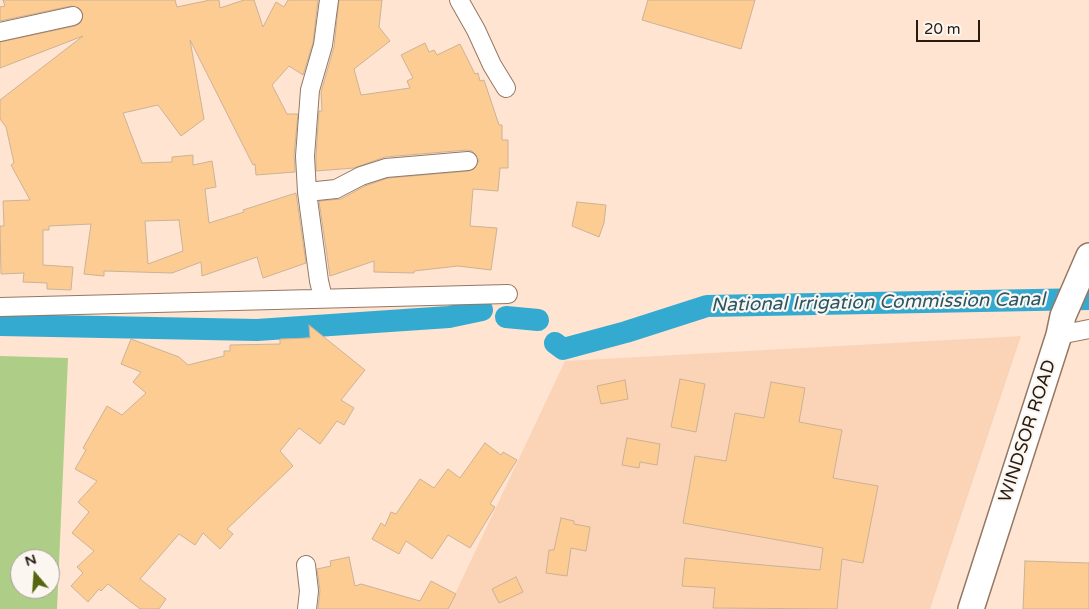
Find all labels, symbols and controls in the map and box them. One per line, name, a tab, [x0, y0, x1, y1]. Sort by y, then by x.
scale bar	[919, 10, 983, 42]
text: 20 m	[924, 20, 961, 38]
water label: National Irrigation Commission Canal	[711, 289, 1045, 317]
street label: WINDSOR ROAD	[995, 357, 1061, 505]
north arrow	[10, 549, 60, 599]
text: N	[23, 550, 38, 570]

